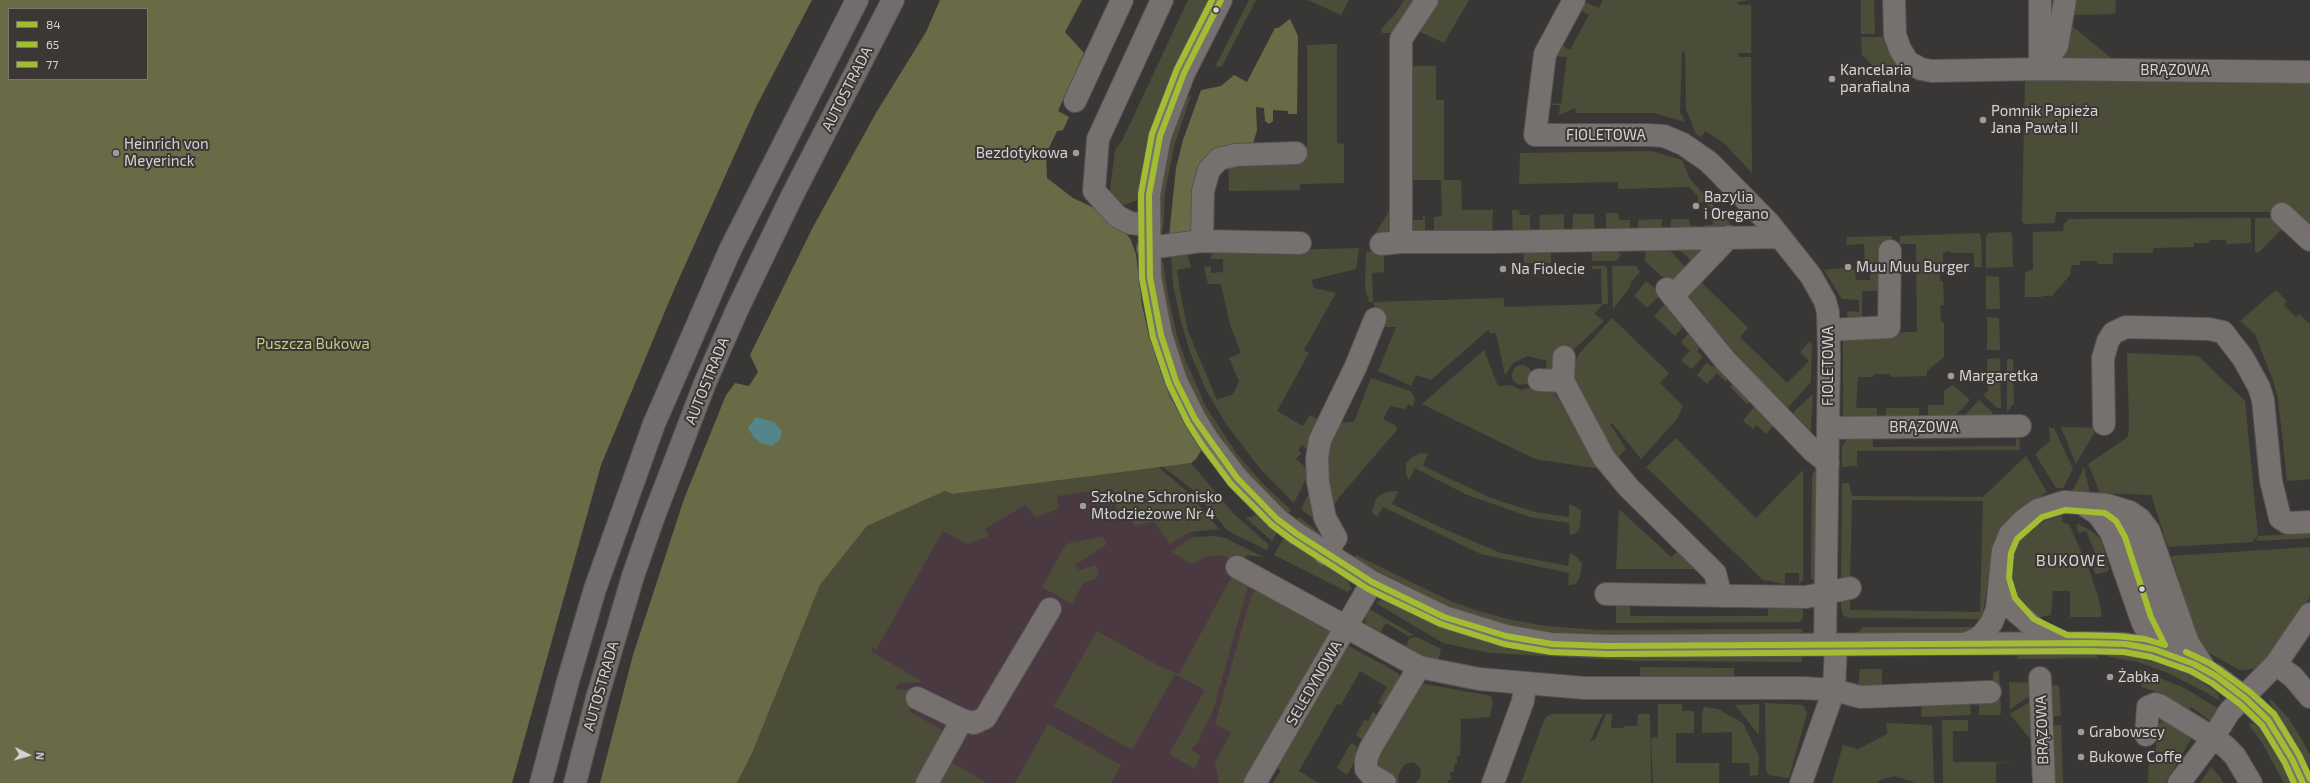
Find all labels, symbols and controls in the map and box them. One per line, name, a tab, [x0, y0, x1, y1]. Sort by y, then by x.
unlabelled marker	[1211, 5, 1221, 15]
legend	[8, 8, 148, 80]
text: 84	[46, 17, 61, 31]
text: 65	[46, 37, 59, 51]
street label: AUTOSTRADA	[818, 44, 876, 134]
text: 77	[46, 57, 58, 71]
place label: Kancelaria parafialna	[1840, 61, 1912, 96]
street label: BRĄZOWA	[2140, 61, 2210, 79]
marker: Kancelaria parafialna	[1827, 74, 1837, 84]
place label: Pomnik Papieża Jana Pawła II	[1991, 102, 2098, 137]
marker: Pomnik Papieża Jana Pawła II	[1978, 115, 1988, 125]
street label: FIOLETOWA	[1566, 126, 1646, 144]
place label: Heinrich von Meyerinck	[124, 135, 209, 170]
place label: Bezdotykowa	[976, 144, 1068, 162]
marker: Heinrich von Meyerinck	[111, 148, 121, 158]
marker: Bezdotykowa	[1071, 148, 1081, 158]
place label: Bazylia i Oregano	[1704, 188, 1769, 223]
marker: Bazylia i Oregano	[1691, 201, 1701, 211]
place label: Muu Muu Burger	[1856, 258, 1969, 276]
place label: Na Fiolecie	[1511, 260, 1585, 278]
marker: Muu Muu Burger	[1843, 262, 1853, 272]
marker: Na Fiolecie	[1498, 264, 1508, 274]
street label: FIOLETOWA	[1819, 326, 1837, 406]
park label: Puszcza Bukowa	[256, 335, 370, 353]
street label: AUTOSTRADA	[681, 335, 733, 427]
place label: Margaretka	[1959, 367, 2038, 385]
marker: Margaretka	[1946, 371, 1956, 381]
street label: BRĄZOWA	[1889, 418, 1959, 436]
place label: Szkolne Schronisko Młodzieżowe Nr 4	[1091, 488, 1222, 523]
marker: Szkolne Schronisko Młodzieżowe Nr 4	[1078, 501, 1088, 511]
district label: BUKOWE	[2036, 551, 2106, 571]
unlabelled marker	[2137, 584, 2147, 594]
street label: SELEDYNOWA	[1282, 637, 1346, 729]
street label: AUTOSTRADA	[580, 639, 622, 733]
place label: Żabka	[2118, 668, 2159, 686]
marker: Żabka	[2105, 672, 2115, 682]
street label: BRĄZOWA	[2032, 695, 2052, 765]
place label: Grabowscy	[2089, 723, 2165, 741]
marker: Grabowscy	[2076, 727, 2086, 737]
north arrow	[8, 735, 48, 775]
place label: Bukowe Coffe	[2089, 748, 2182, 766]
text: N	[34, 752, 47, 761]
marker: Bukowe Coffe	[2076, 752, 2086, 762]

